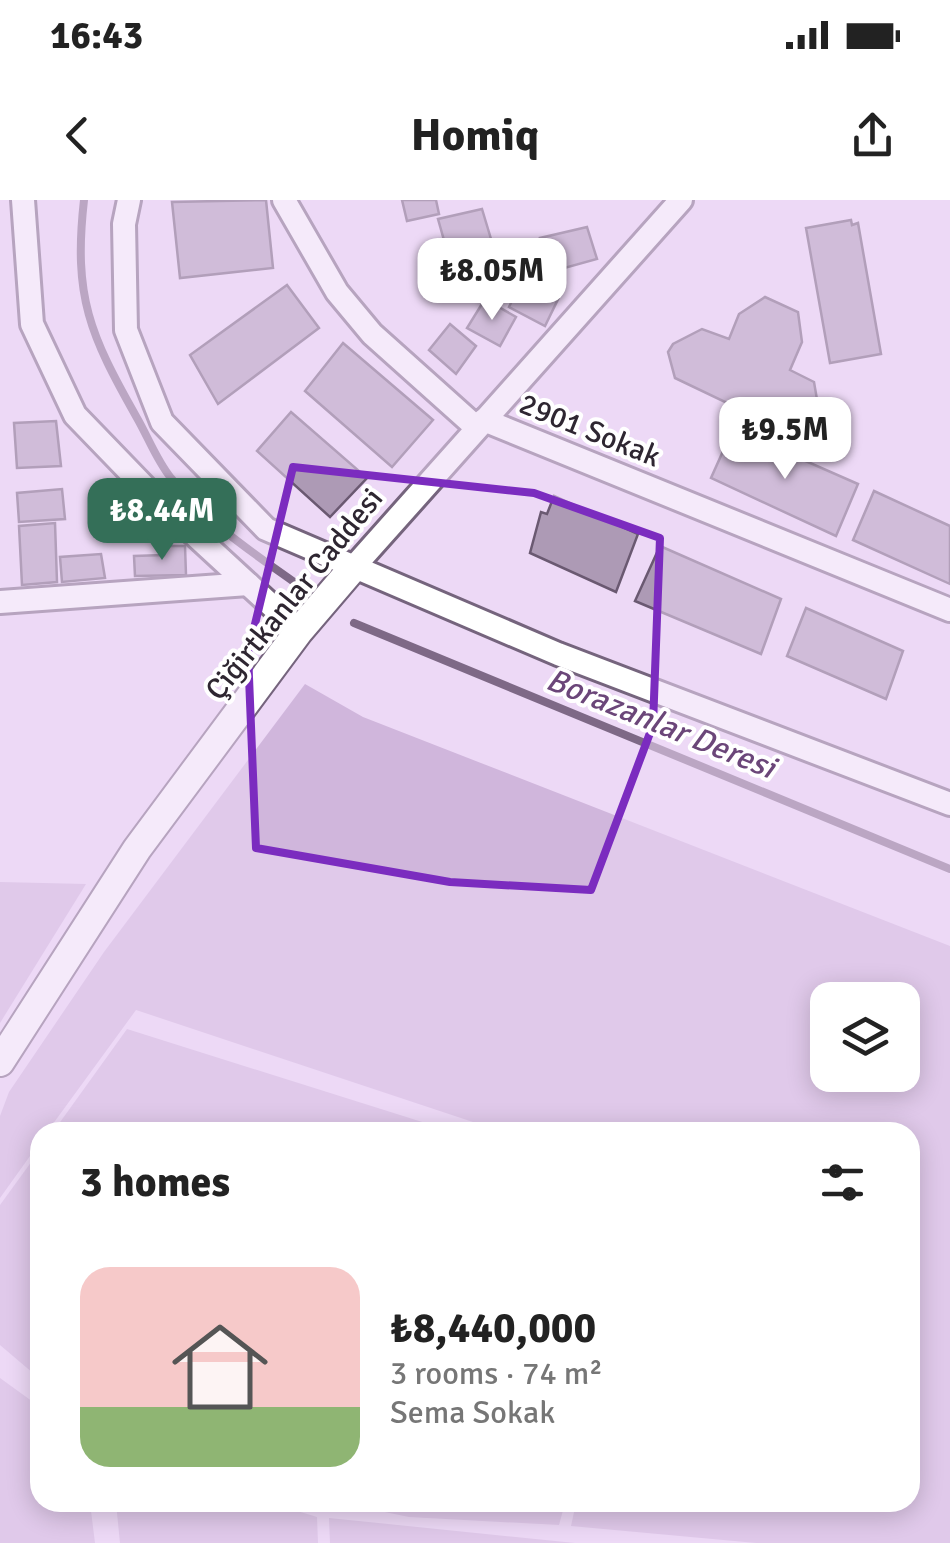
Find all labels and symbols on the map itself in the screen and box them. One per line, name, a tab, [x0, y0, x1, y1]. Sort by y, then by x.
pin: ₺8.05M	[411, 238, 573, 323]
street label: 2901 Sokak	[514, 385, 666, 476]
pin: ₺9.5M	[715, 397, 855, 482]
pin: ₺8.44M	[81, 478, 243, 563]
street label: Çiğirtkanlar Caddesi	[198, 481, 391, 708]
water label: Borazanlar Deresi	[541, 660, 784, 788]

